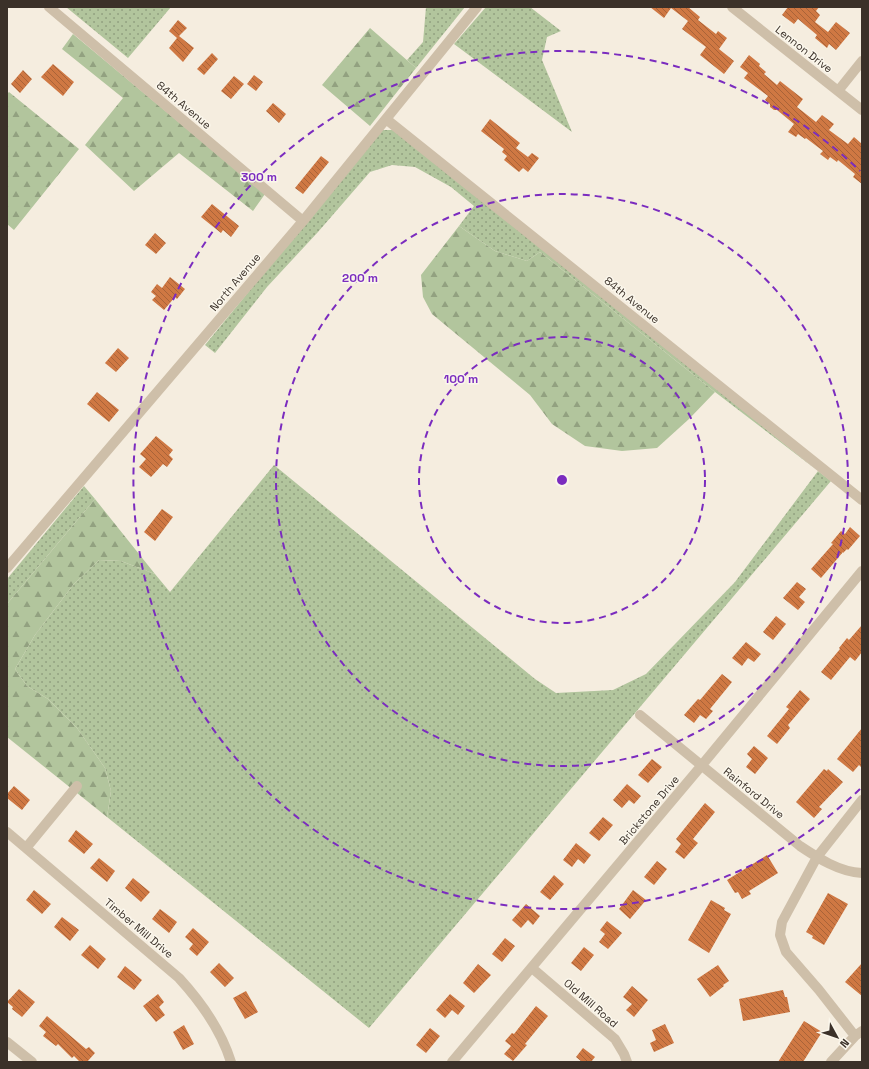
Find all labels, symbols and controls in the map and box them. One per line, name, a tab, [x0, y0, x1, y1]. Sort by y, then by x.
street label: Lennon Drive	[773, 22, 835, 76]
street label: 84th Avenue	[154, 78, 214, 132]
text: 300 m	[241, 169, 277, 185]
street label: North Avenue	[207, 250, 263, 314]
text: 200 m	[342, 270, 378, 286]
street label: 84th Avenue	[602, 273, 662, 327]
text: 100 m	[444, 371, 478, 387]
centre of rings	[555, 473, 569, 487]
street label: Rainford Drive	[721, 764, 787, 822]
street label: Brickstone Drive	[616, 772, 682, 848]
street label: Timber Mill Drive	[102, 895, 176, 961]
street label: Old Mill Road	[561, 976, 621, 1030]
north arrow	[817, 1017, 857, 1057]
text: N	[837, 1036, 852, 1051]

